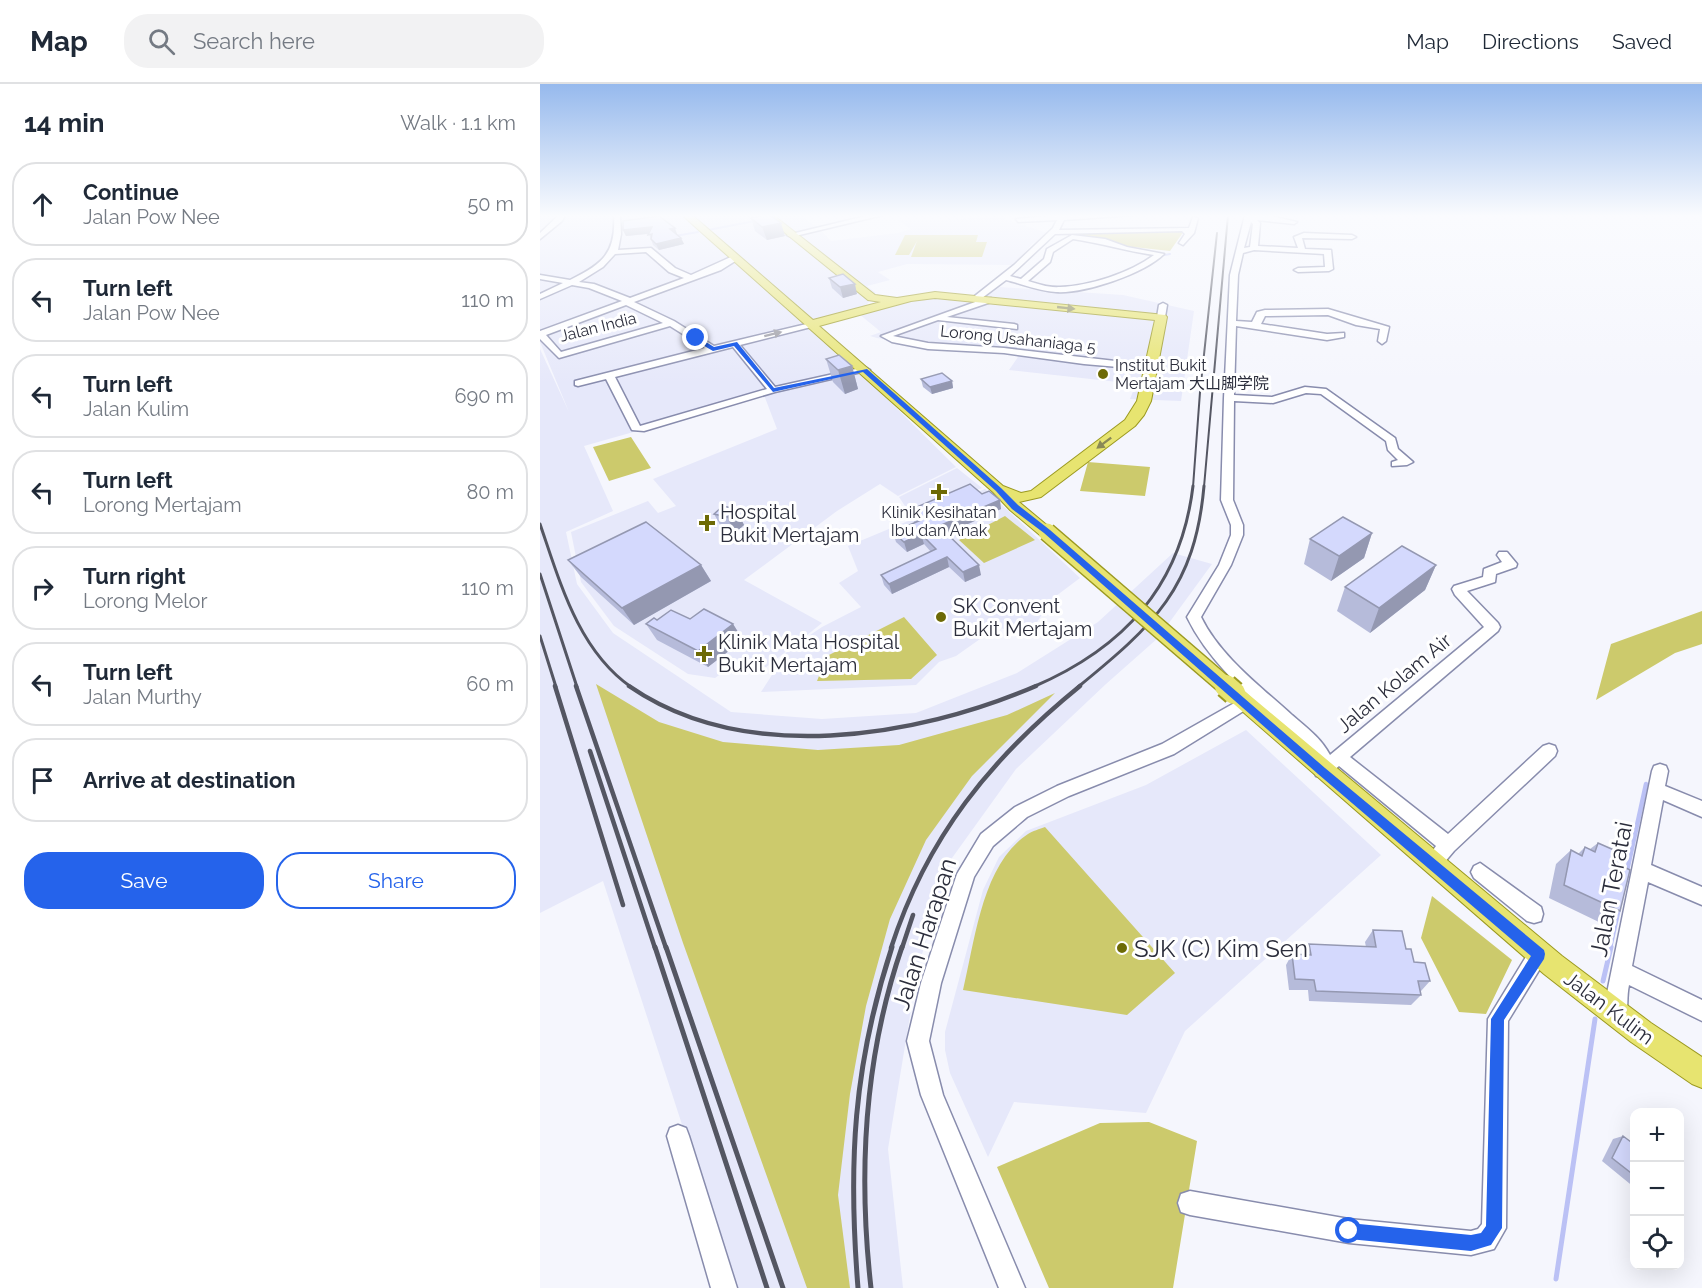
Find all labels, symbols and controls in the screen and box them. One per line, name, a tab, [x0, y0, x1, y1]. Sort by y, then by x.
search box	[124, 14, 544, 68]
text: Map	[30, 25, 88, 58]
icon: search	[145, 25, 178, 58]
text: Search here	[193, 28, 315, 54]
text: Map	[1406, 29, 1449, 54]
text: Directions	[1482, 29, 1579, 54]
text: Saved	[1612, 29, 1672, 54]
text: 14 min	[24, 108, 104, 138]
text: Walk · 1.1 km	[400, 111, 516, 135]
text: Continue	[83, 179, 179, 205]
icon: ahead	[26, 188, 59, 221]
text: 50 m	[467, 192, 514, 216]
text: Jalan Pow Nee	[83, 205, 220, 229]
text: Turn left	[83, 275, 173, 301]
icon: left	[26, 284, 59, 317]
text: 110 m	[461, 288, 514, 312]
text: Jalan Pow Nee	[83, 301, 220, 325]
one-way arrow	[1056, 303, 1075, 313]
street label: Jalan India	[558, 308, 638, 346]
street label: Lorong Usahaniaga 5	[939, 321, 1097, 357]
route end	[682, 324, 708, 350]
one-way arrow	[765, 329, 783, 338]
place label: Institut Bukit Mertajam 大山脚学院	[1115, 356, 1269, 393]
marker: Institut Bukit Mertajam 大山脚学院	[1096, 367, 1110, 381]
text: Turn left	[83, 371, 173, 397]
icon: left	[26, 380, 59, 413]
text: 690 m	[455, 384, 514, 408]
text: Jalan Kulim	[83, 397, 189, 421]
one-way arrow	[1097, 437, 1113, 449]
text: Turn left	[83, 467, 173, 493]
icon: left	[26, 476, 59, 509]
text: 80 m	[466, 480, 514, 504]
marker: Klinik Kesihatan Ibu dan Anak	[930, 483, 948, 501]
text: Lorong Mertajam	[83, 493, 242, 517]
place label: Hospital Bukit Mertajam	[720, 500, 859, 547]
place label: Klinik Kesihatan Ibu dan Anak	[881, 503, 997, 540]
marker: Hospital Bukit Mertajam	[698, 514, 716, 532]
text: Turn right	[83, 563, 186, 589]
icon: right	[26, 572, 59, 605]
text: 110 m	[461, 576, 514, 600]
text: Lorong Melor	[83, 589, 208, 613]
place label: SK Convent Bukit Mertajam	[953, 594, 1092, 641]
marker: SK Convent Bukit Mertajam	[934, 610, 948, 624]
street label: Jalan Kolam Air	[1332, 628, 1456, 738]
place label: Klinik Mata Hospital Bukit Mertajam	[718, 630, 900, 677]
marker: Klinik Mata Hospital Bukit Mertajam	[695, 645, 713, 663]
text: Turn left	[83, 659, 173, 685]
icon: left	[26, 668, 59, 701]
text: 60 m	[466, 672, 514, 696]
text: Jalan Murthy	[83, 685, 202, 709]
icon: arrive	[26, 764, 59, 797]
text: Arrive at destination	[83, 767, 296, 793]
street label: Jalan Teratai	[1584, 819, 1638, 959]
button: Save	[24, 852, 264, 909]
button: Share	[276, 852, 516, 909]
street label: Jalan Harapan	[886, 854, 962, 1014]
place label: SJK (C) Kim Sen	[1134, 934, 1308, 963]
marker: SJK (C) Kim Sen	[1115, 941, 1129, 955]
street label: Jalan Kulim	[1559, 967, 1659, 1049]
map controls	[1630, 1108, 1684, 1270]
button: +	[1630, 1108, 1684, 1162]
button: −	[1630, 1162, 1684, 1216]
button: locate	[1630, 1216, 1684, 1270]
route start	[1335, 1217, 1361, 1243]

